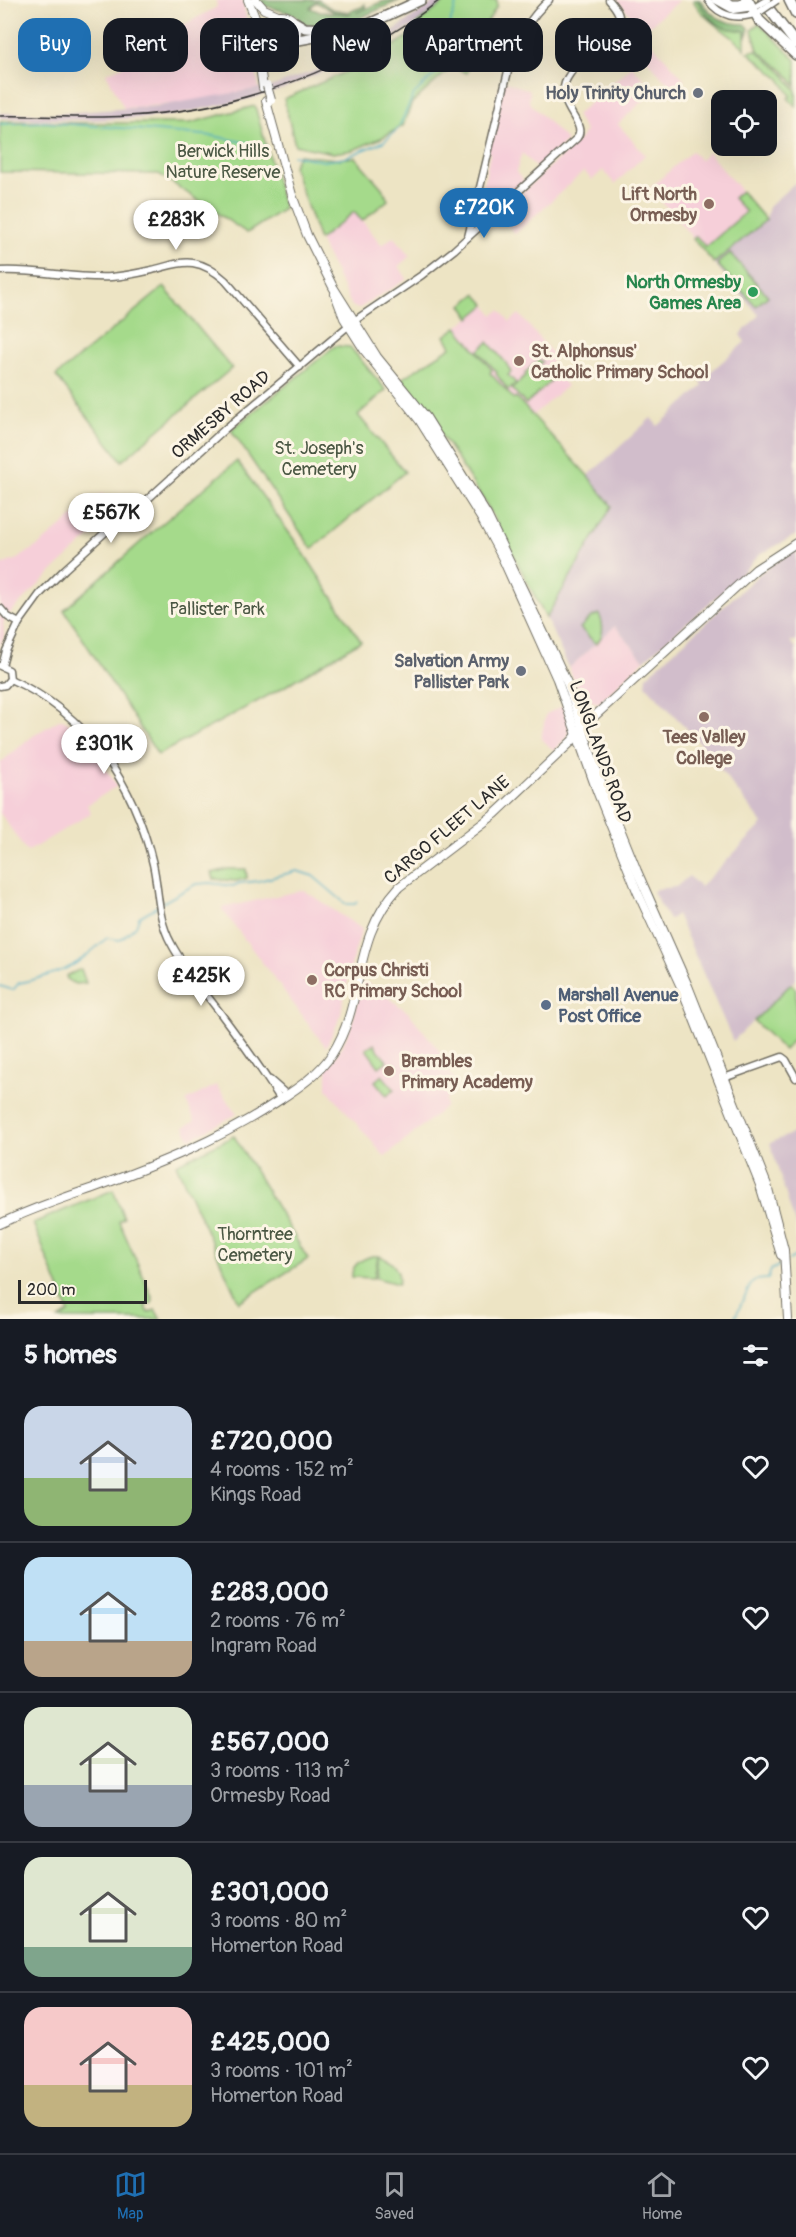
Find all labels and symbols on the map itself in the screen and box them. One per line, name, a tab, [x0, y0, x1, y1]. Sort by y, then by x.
place label: Holy Trinity Church	[545, 82, 687, 105]
marker: Holy Trinity Church	[691, 86, 705, 100]
park label: Berwick Hills Nature Reserve	[166, 140, 281, 184]
place label: Lift North Ormesby	[621, 183, 698, 227]
pin: £720K	[442, 188, 526, 239]
marker: Lift North Ormesby	[702, 197, 716, 211]
pin: £283K	[134, 200, 218, 251]
place label: North Ormesby Games Area	[626, 271, 742, 315]
marker: North Ormesby Games Area	[746, 285, 760, 299]
place label: St. Alphonsus' Catholic Primary School	[531, 340, 709, 384]
marker: St. Alphonsus' Catholic Primary School	[512, 354, 526, 368]
street label: ORMESBY ROAD	[167, 366, 275, 464]
park label: St. Joseph's Cemetery	[274, 437, 364, 481]
pin: £567K	[69, 493, 153, 544]
park label: Pallister Park	[169, 598, 265, 621]
place label: Salvation Army Pallister Park	[394, 650, 509, 694]
marker: Salvation Army Pallister Park	[514, 664, 528, 678]
street label: LONGLANDS ROAD	[564, 677, 636, 827]
marker: Tees Valley College	[697, 710, 711, 724]
pin: £301K	[62, 724, 146, 775]
place label: Tees Valley College	[662, 726, 746, 770]
street label: CARGO FLEET LANE	[379, 771, 515, 889]
pin: £425K	[159, 956, 243, 1007]
place label: Corpus Christi RC Primary School	[324, 959, 462, 1003]
marker: Corpus Christi RC Primary School	[305, 973, 319, 987]
place label: Marshall Avenue Post Office	[558, 984, 680, 1028]
marker: Marshall Avenue Post Office	[539, 998, 553, 1012]
place label: Brambles Primary Academy	[401, 1050, 533, 1094]
marker: Brambles Primary Academy	[382, 1064, 396, 1078]
park label: Thorntree Cemetery	[217, 1223, 293, 1267]
scale bar	[18, 1277, 147, 1304]

